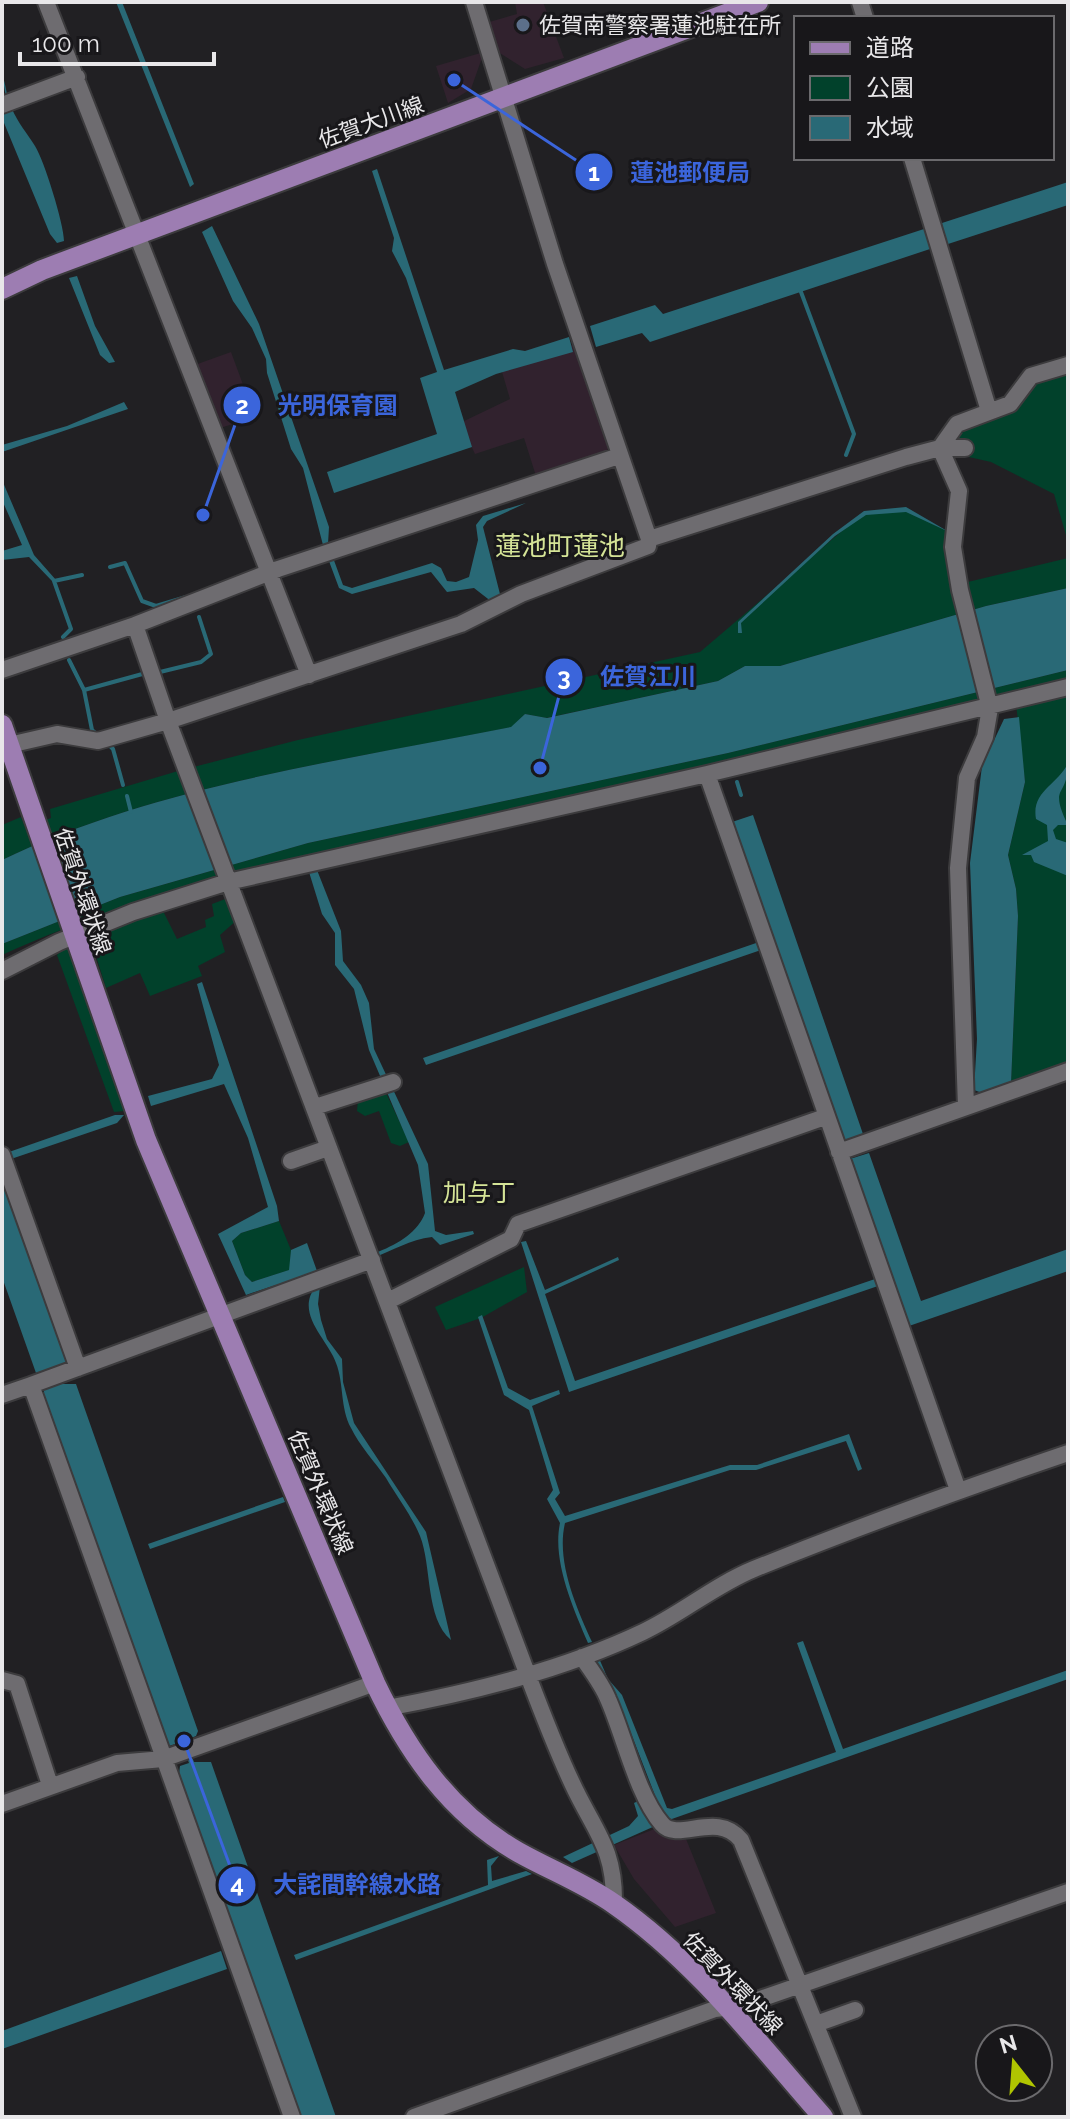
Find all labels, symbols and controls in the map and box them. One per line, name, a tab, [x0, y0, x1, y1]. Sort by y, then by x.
place label: 佐賀南警察署蓮池駐在所	[539, 12, 781, 38]
scale bar	[20, 16, 214, 66]
marker: 佐賀南警察署蓮池駐在所	[514, 16, 532, 34]
legend	[794, 16, 1054, 160]
text: 100 m	[32, 29, 100, 58]
text: 道路	[866, 33, 914, 62]
text: 公園	[866, 73, 914, 102]
street label: 佐賀大川線	[315, 91, 427, 153]
text: 水域	[866, 113, 914, 142]
callout: 蓮池郵便局	[574, 148, 766, 196]
text: 1	[588, 158, 600, 187]
text: 蓮池郵便局	[630, 158, 750, 187]
callout: 光明保育園	[222, 381, 414, 429]
text: 2	[235, 391, 249, 420]
text: 光明保育園	[278, 391, 398, 420]
district label: 蓮池町蓮池	[495, 531, 625, 561]
callout: 佐賀江川	[544, 653, 712, 701]
text: 3	[557, 662, 571, 691]
text: 佐賀江川	[600, 662, 696, 691]
street label: 佐賀外環状線	[49, 824, 117, 958]
district label: 加与丁	[443, 1178, 515, 1207]
street label: 佐賀外環状線	[283, 1426, 359, 1558]
callout: 大詫間幹線水路	[217, 1861, 457, 1909]
text: 4	[230, 1870, 244, 1899]
text: 大詫間幹線水路	[273, 1870, 441, 1899]
street label: 佐賀外環状線	[678, 1926, 788, 2040]
north arrow	[974, 2023, 1054, 2103]
text: N	[996, 2029, 1020, 2059]

